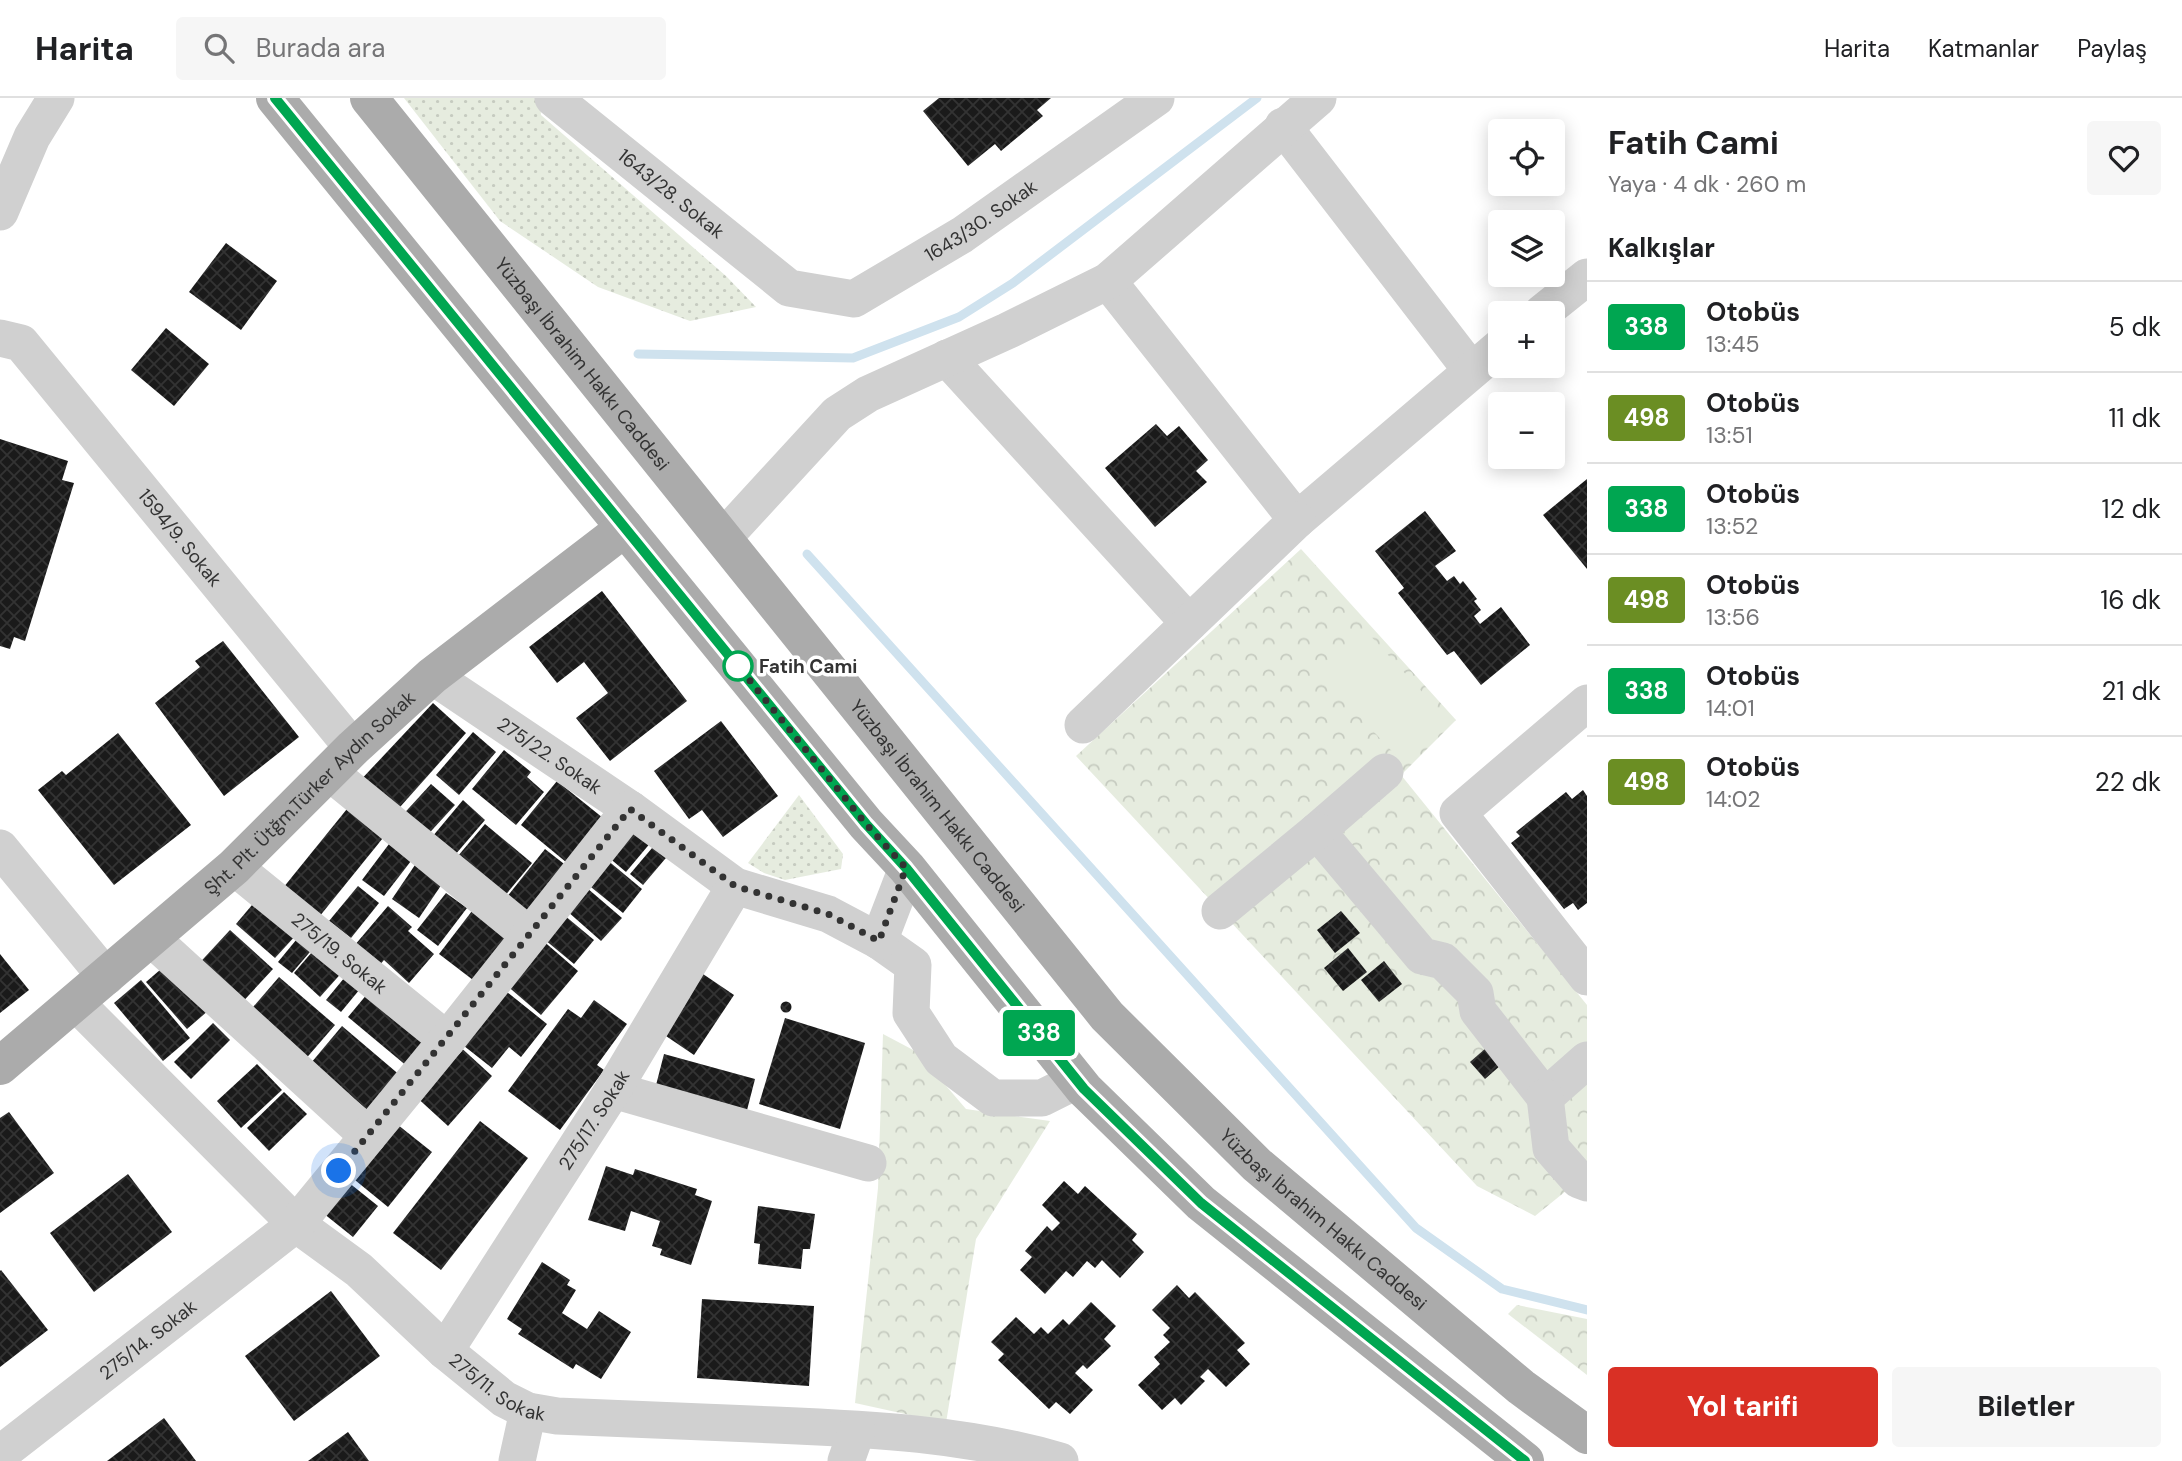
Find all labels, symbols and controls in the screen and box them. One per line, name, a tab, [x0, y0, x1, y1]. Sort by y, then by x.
search box	[176, 17, 666, 80]
text: Harita	[35, 27, 134, 70]
icon: search	[200, 29, 238, 67]
text: Burada ara	[256, 31, 385, 65]
text: Harita	[1824, 33, 1890, 64]
text: Katmanlar	[1928, 33, 2039, 64]
text: Paylaş	[2077, 33, 2147, 64]
map controls	[1488, 119, 1565, 469]
button: locate	[1488, 119, 1565, 196]
text: Fatih Cami	[1608, 121, 1779, 164]
button: heart	[2087, 121, 2161, 195]
street label: 1643/28. Sokak	[613, 143, 730, 244]
text: Yaya · 4 dk · 260 m	[1608, 169, 1806, 199]
street label: 1643/30. Sokak	[920, 173, 1042, 267]
button: layers	[1488, 210, 1565, 287]
text: Kalkışlar	[1608, 231, 1715, 265]
street label: Yüzbaşı İbrahim Hakkı Caddesi	[489, 252, 676, 475]
text: Otobüs	[1706, 295, 1800, 329]
button: +	[1488, 301, 1565, 378]
text: 5 dk	[2109, 310, 2161, 344]
text: 338	[1624, 311, 1669, 342]
text: 13:45	[1706, 329, 1759, 359]
text: Otobüs	[1706, 386, 1800, 420]
button: −	[1488, 392, 1565, 469]
text: 11 dk	[2108, 401, 2161, 435]
text: 498	[1624, 402, 1669, 433]
text: 13:51	[1706, 420, 1753, 450]
text: Otobüs	[1706, 477, 1800, 511]
street label: 1594/9. Sokak	[133, 483, 228, 592]
text: 12 dk	[2102, 492, 2161, 526]
text: 338	[1624, 493, 1669, 524]
text: 13:52	[1706, 511, 1758, 541]
text: Otobüs	[1706, 568, 1800, 602]
text: 16 dk	[2100, 583, 2161, 617]
text: 498	[1624, 584, 1669, 615]
text: 13:56	[1706, 602, 1760, 632]
marker: Fatih Cami	[723, 651, 753, 681]
place label: Fatih Cami	[759, 654, 857, 679]
text: Otobüs	[1706, 659, 1800, 693]
text: 21 dk	[2102, 674, 2161, 708]
text: 338	[1624, 675, 1669, 706]
street label: Şht. Plt. Ütğm.Türker Aydın Sokak	[198, 685, 421, 900]
text: 14:01	[1706, 693, 1755, 723]
street label: Yüzbaşı İbrahim Hakkı Caddesi	[845, 694, 1031, 917]
street label: 275/22. Sokak	[493, 711, 608, 800]
text: Otobüs	[1706, 750, 1800, 784]
text: 22 dk	[2095, 765, 2161, 799]
text: 498	[1624, 766, 1669, 797]
text: 14:02	[1706, 784, 1761, 814]
street label: 275/19. Sokak	[286, 906, 393, 999]
line badge: 338	[999, 1010, 1079, 1056]
text: 338	[1017, 1017, 1061, 1048]
street label: 275/17. Sokak	[552, 1065, 635, 1175]
street label: Yüzbaşı İbrahim Hakkı Caddesi	[1215, 1123, 1433, 1315]
your location	[321, 1153, 356, 1188]
street label: 275/14. Sokak	[94, 1293, 202, 1385]
street label: 275/11. Sokak	[444, 1347, 548, 1426]
button: Yol tarifi	[1608, 1367, 1878, 1447]
button: Biletler	[1892, 1367, 2161, 1447]

